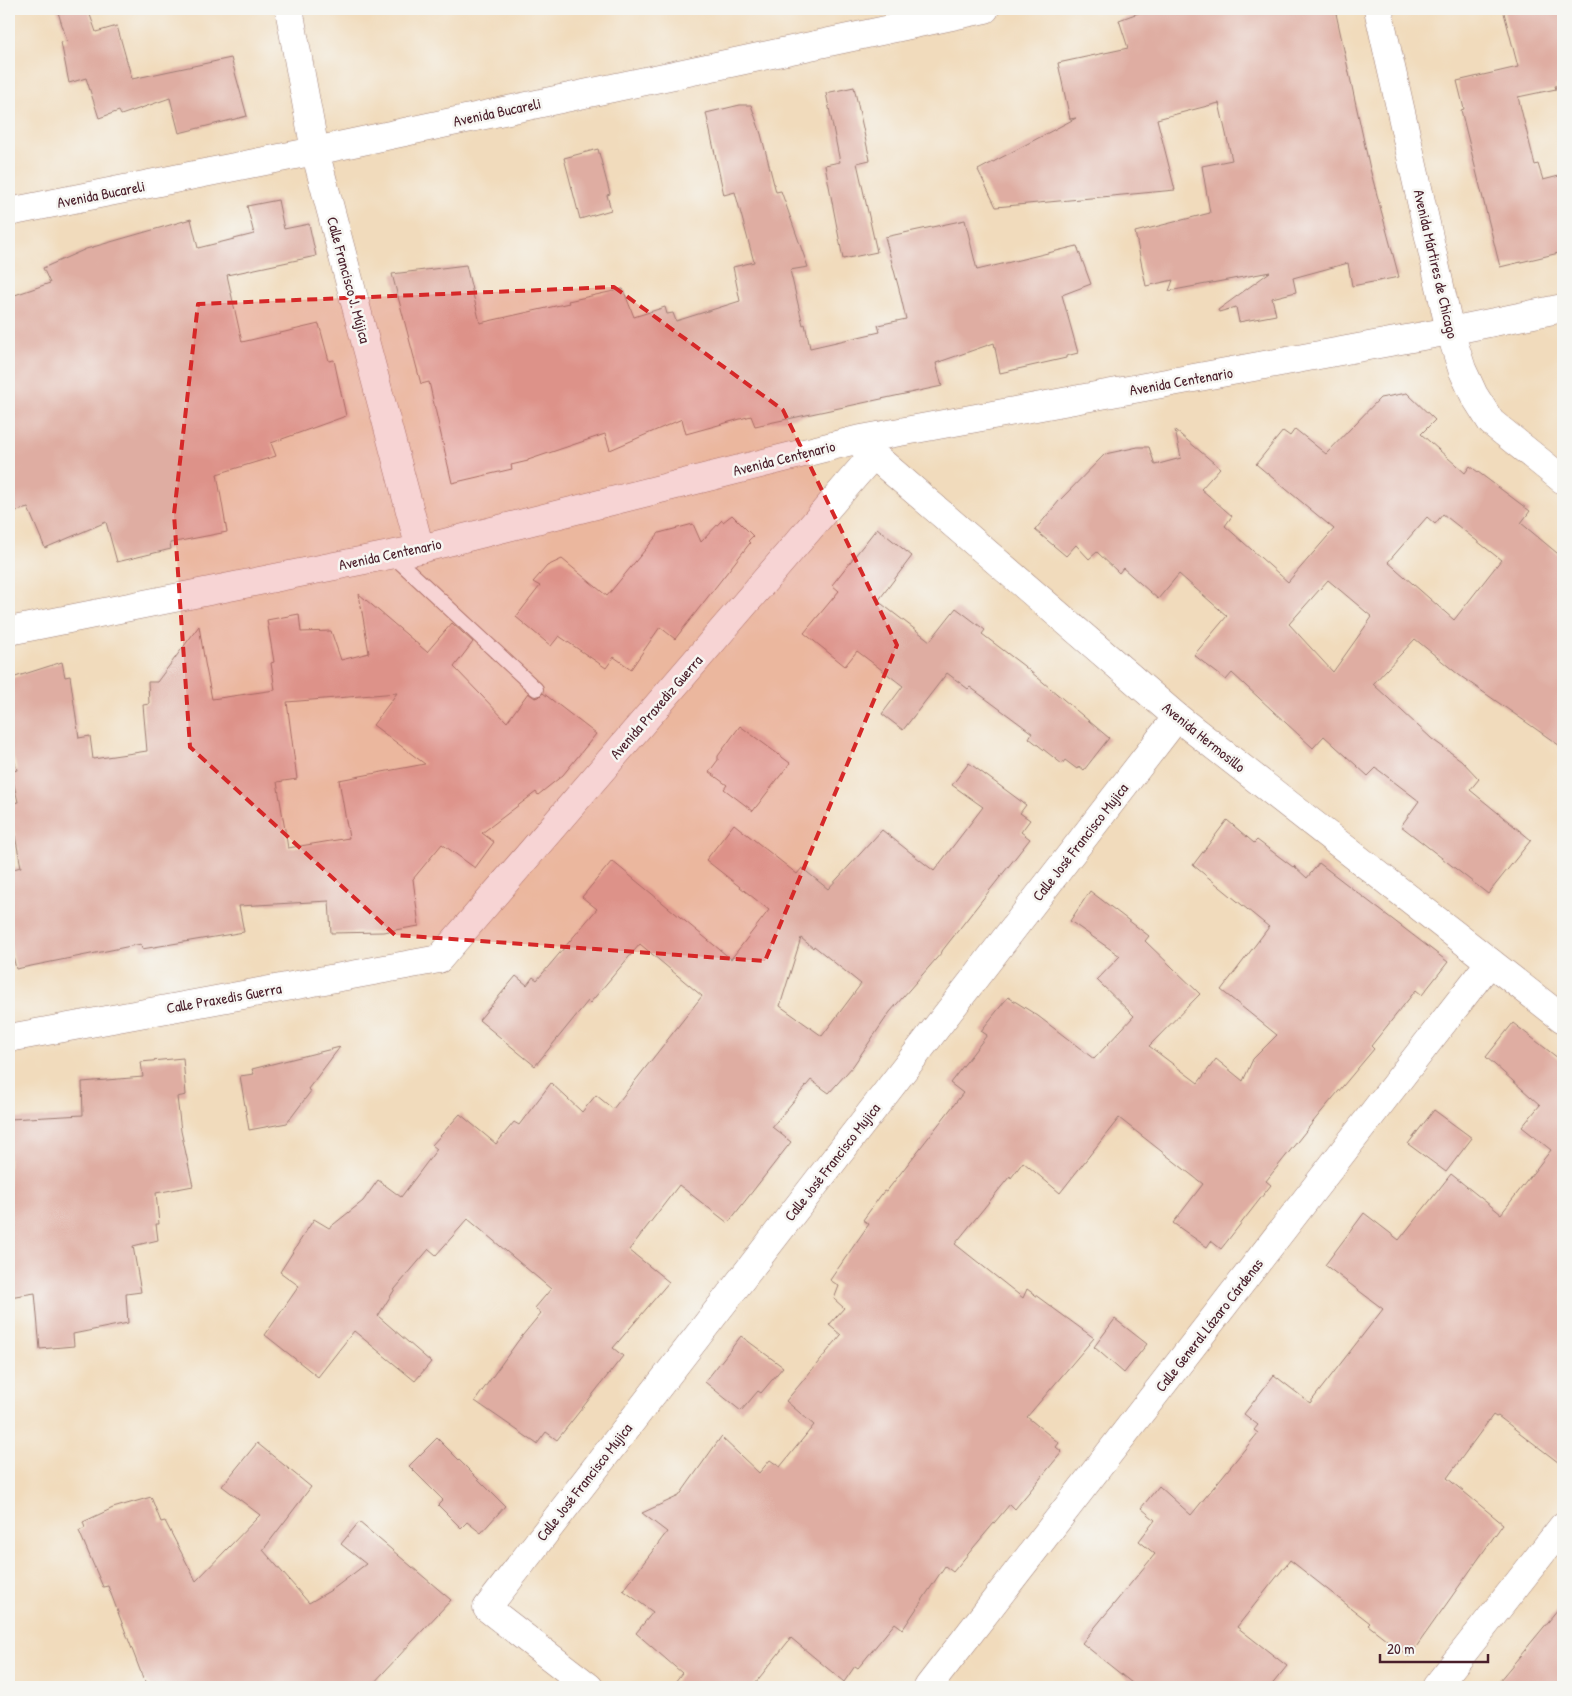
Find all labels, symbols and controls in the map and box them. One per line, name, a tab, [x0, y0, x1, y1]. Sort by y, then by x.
street label: Avenida Bucareli	[451, 92, 543, 132]
street label: Avenida Bucareli	[55, 175, 147, 213]
street label: Avenida Mártires de Chicago	[1409, 187, 1463, 341]
street label: Calle Francisco J. Mújica	[322, 214, 376, 346]
street label: Avenida Centenario	[1128, 362, 1234, 400]
street label: Avenida Centenario	[731, 435, 837, 481]
street label: Avenida Centenario	[337, 533, 443, 575]
street label: Avenida Praxediz Guerra	[605, 650, 707, 764]
street label: Avenida Hermosillo	[1158, 697, 1250, 777]
street label: Calle José Francisco Mujica	[1027, 778, 1133, 905]
street label: Calle Praxedis Guerra	[165, 978, 283, 1018]
street label: Calle José Francisco Mujica	[779, 1098, 885, 1225]
street label: Calle General Lázaro Cárdenas	[1150, 1254, 1268, 1396]
street label: Calle José Francisco Mujica	[531, 1418, 637, 1545]
scale bar	[1380, 1631, 1487, 1663]
text: 20 m	[1387, 1638, 1414, 1659]

